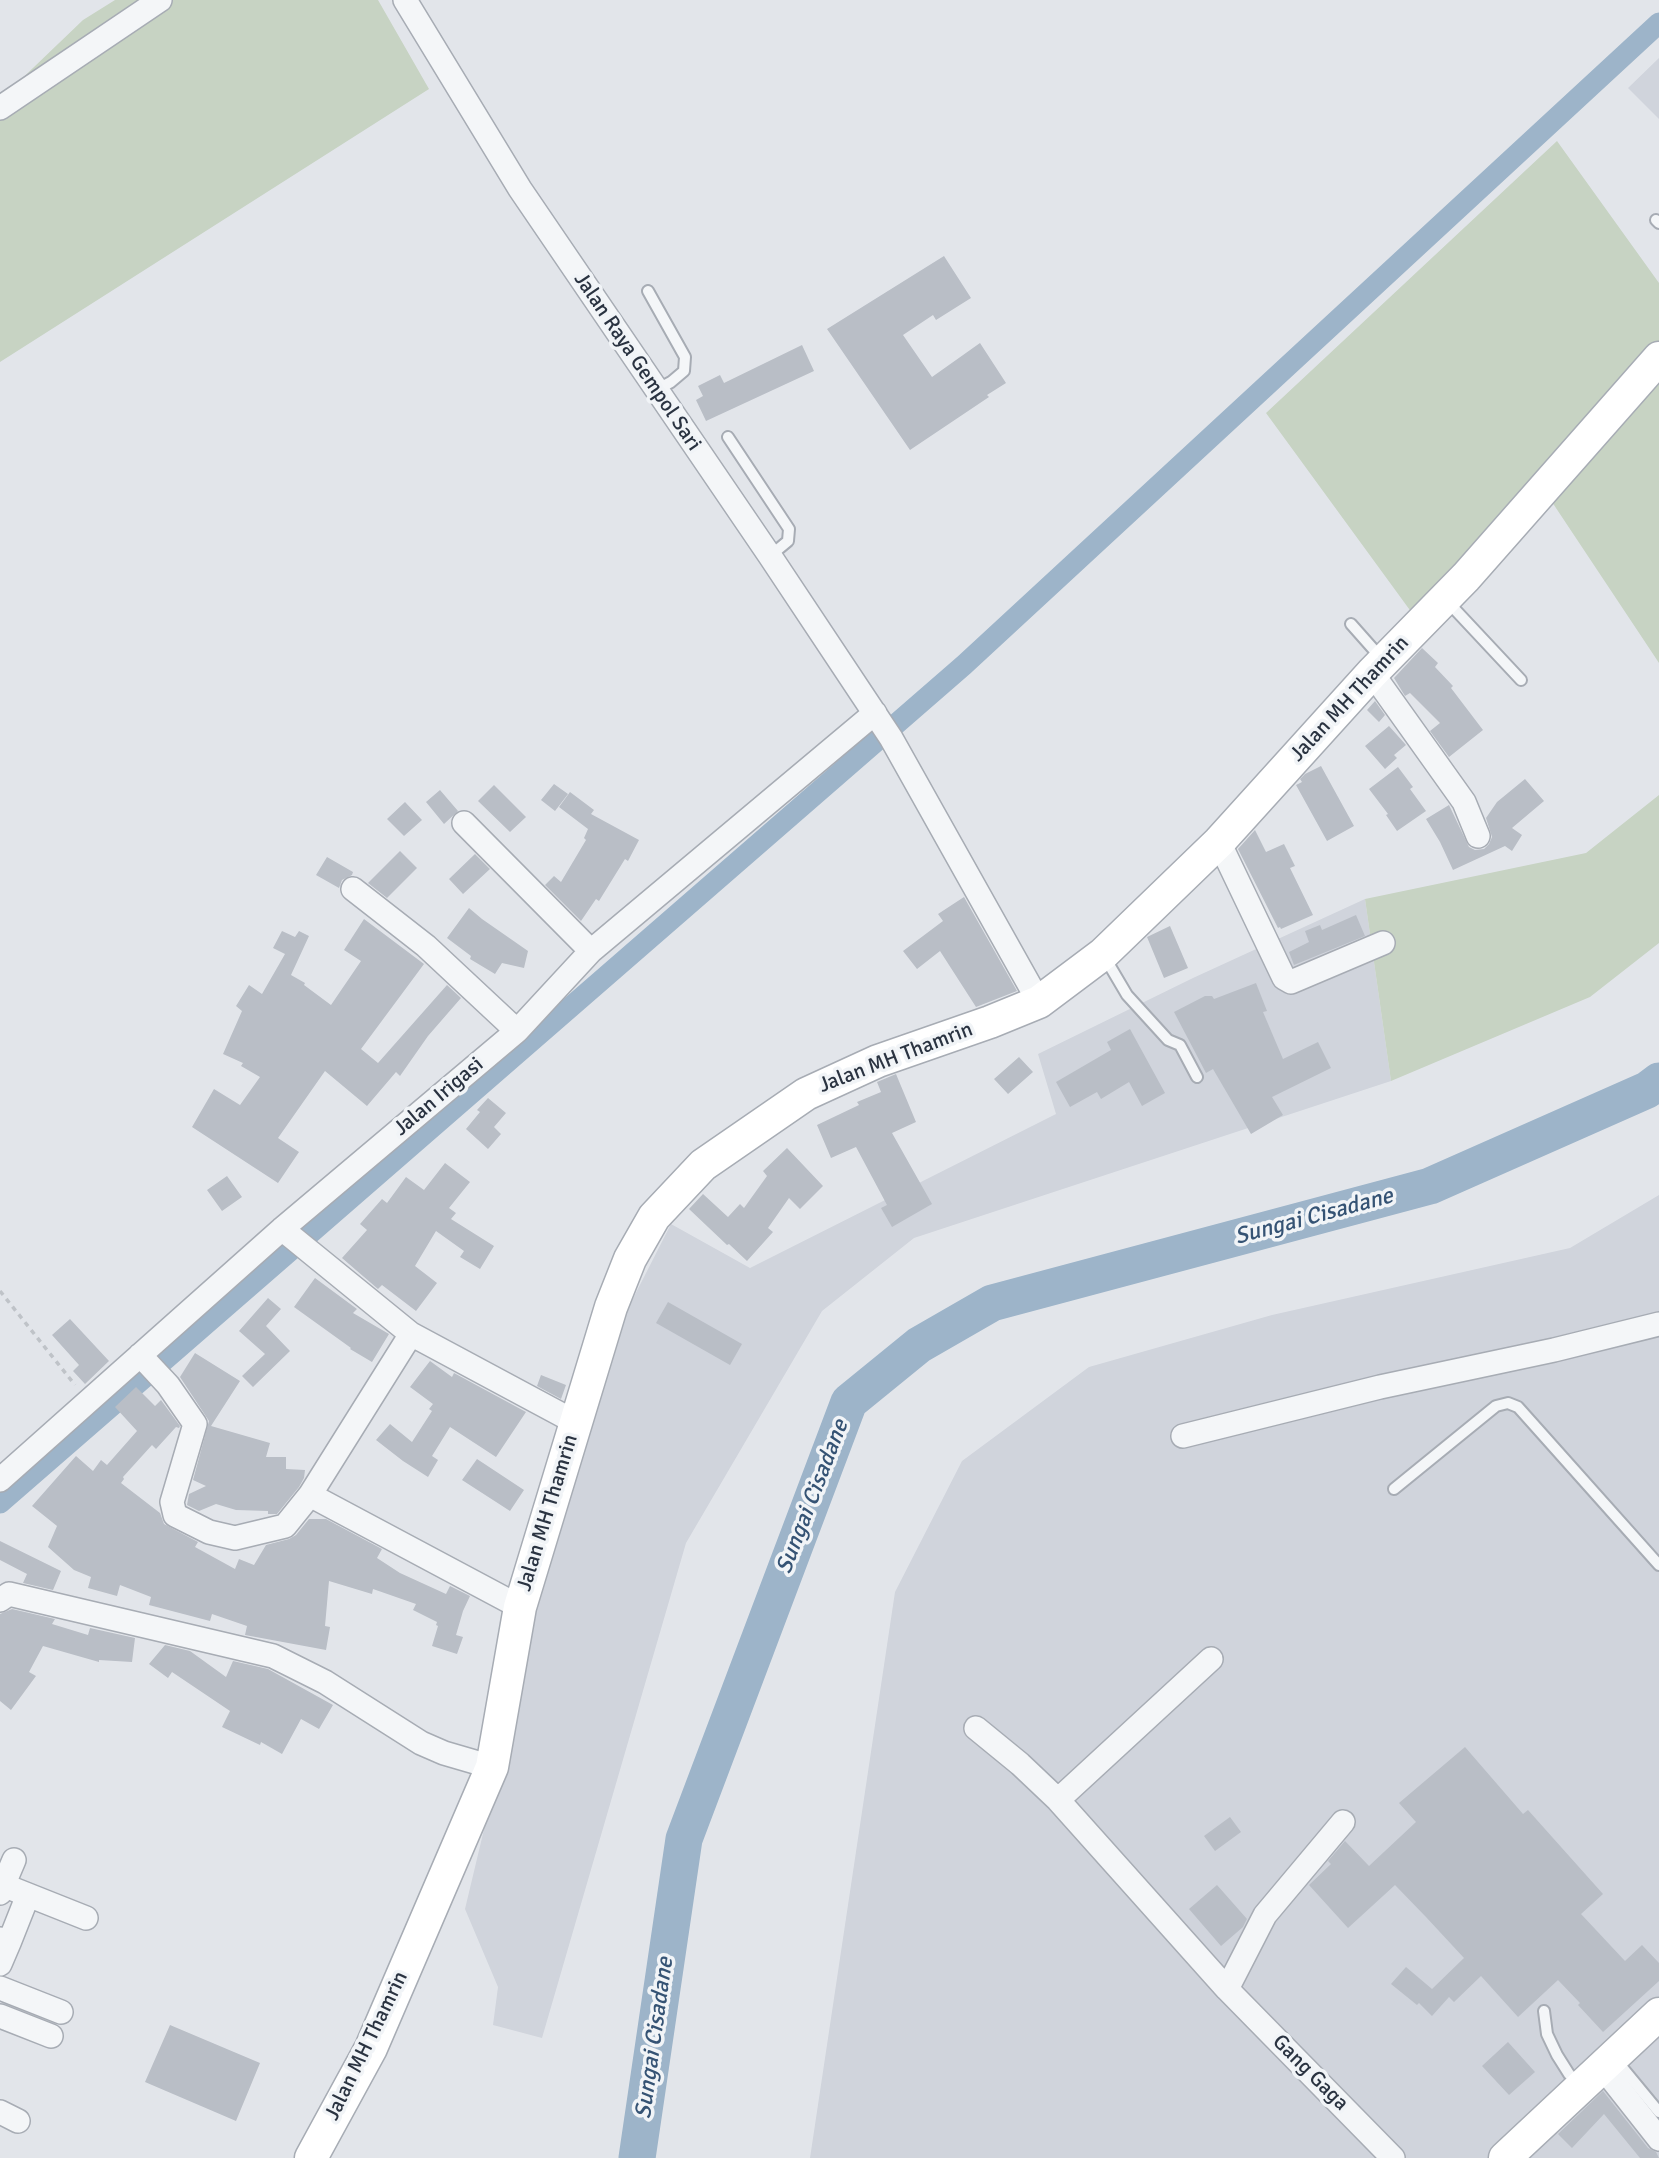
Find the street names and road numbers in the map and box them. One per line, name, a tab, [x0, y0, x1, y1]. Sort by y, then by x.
street label: Jalan Raya Gempol Sari	[568, 268, 706, 456]
street label: Jalan MH Thamrin	[1285, 631, 1415, 767]
street label: Jalan MH Thamrin	[816, 1017, 976, 1099]
street label: Jalan Irigasi	[389, 1052, 489, 1142]
street label: Jalan MH Thamrin	[512, 1432, 584, 1594]
street label: Jalan MH Thamrin	[320, 1967, 414, 2125]
street label: Gang Gaga	[1267, 2030, 1353, 2116]

